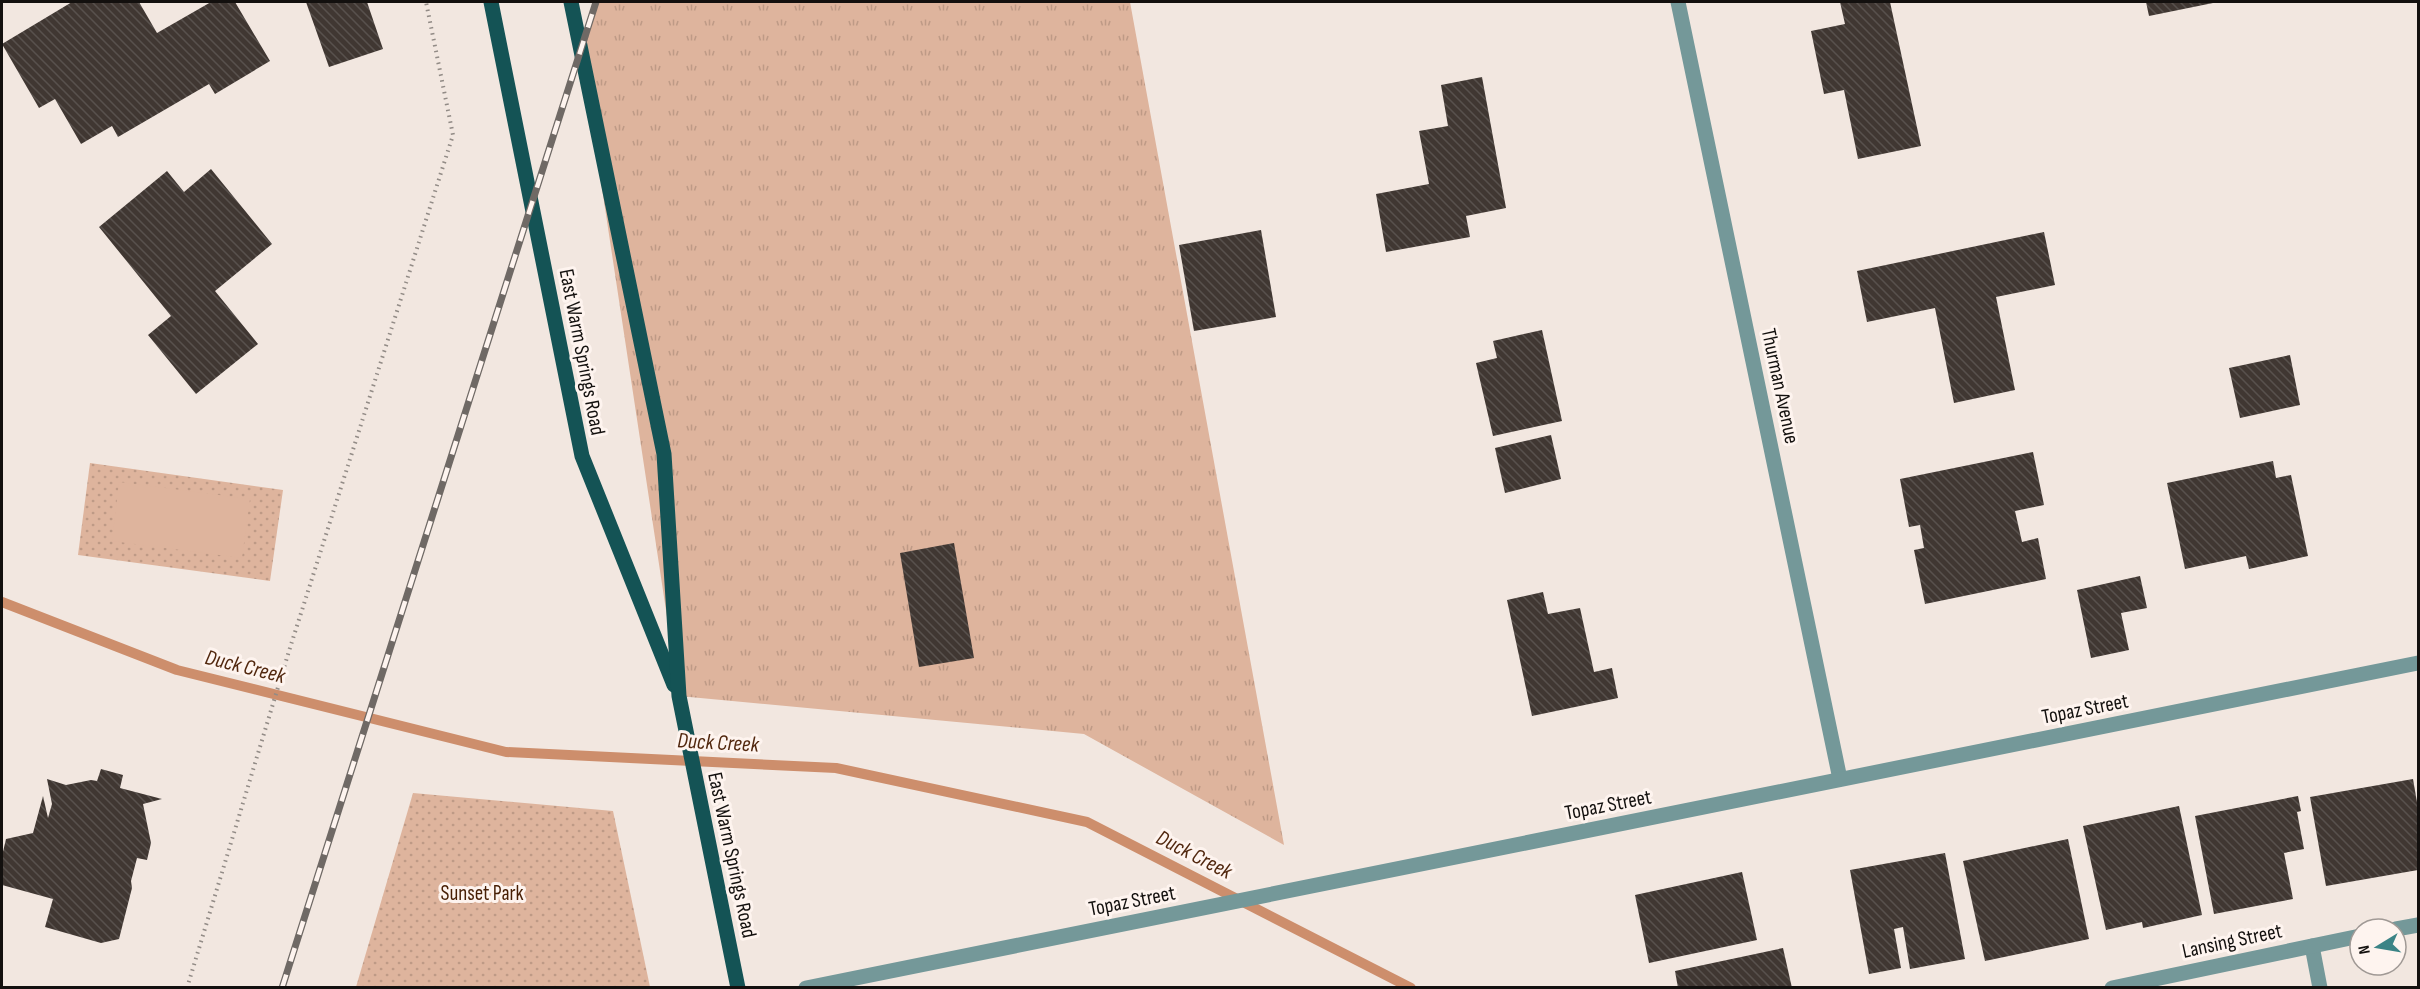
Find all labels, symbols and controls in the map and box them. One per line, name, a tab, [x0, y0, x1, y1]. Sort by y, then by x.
street label: East Warm Springs Road	[554, 267, 610, 437]
street label: Thurman Avenue	[1756, 326, 1804, 446]
water label: Duck Creek	[202, 644, 289, 690]
street label: Topaz Street	[2040, 688, 2130, 730]
water label: Duck Creek	[677, 727, 760, 759]
street label: East Warm Springs Road	[702, 770, 762, 940]
street label: Topaz Street	[1563, 784, 1653, 826]
water label: Duck Creek	[1152, 824, 1237, 886]
street label: Topaz Street	[1087, 880, 1177, 922]
park label: Sunset Park	[440, 881, 524, 906]
north arrow	[2348, 917, 2408, 977]
street label: Lansing Street	[2180, 918, 2284, 964]
text: N	[2355, 944, 2375, 956]

